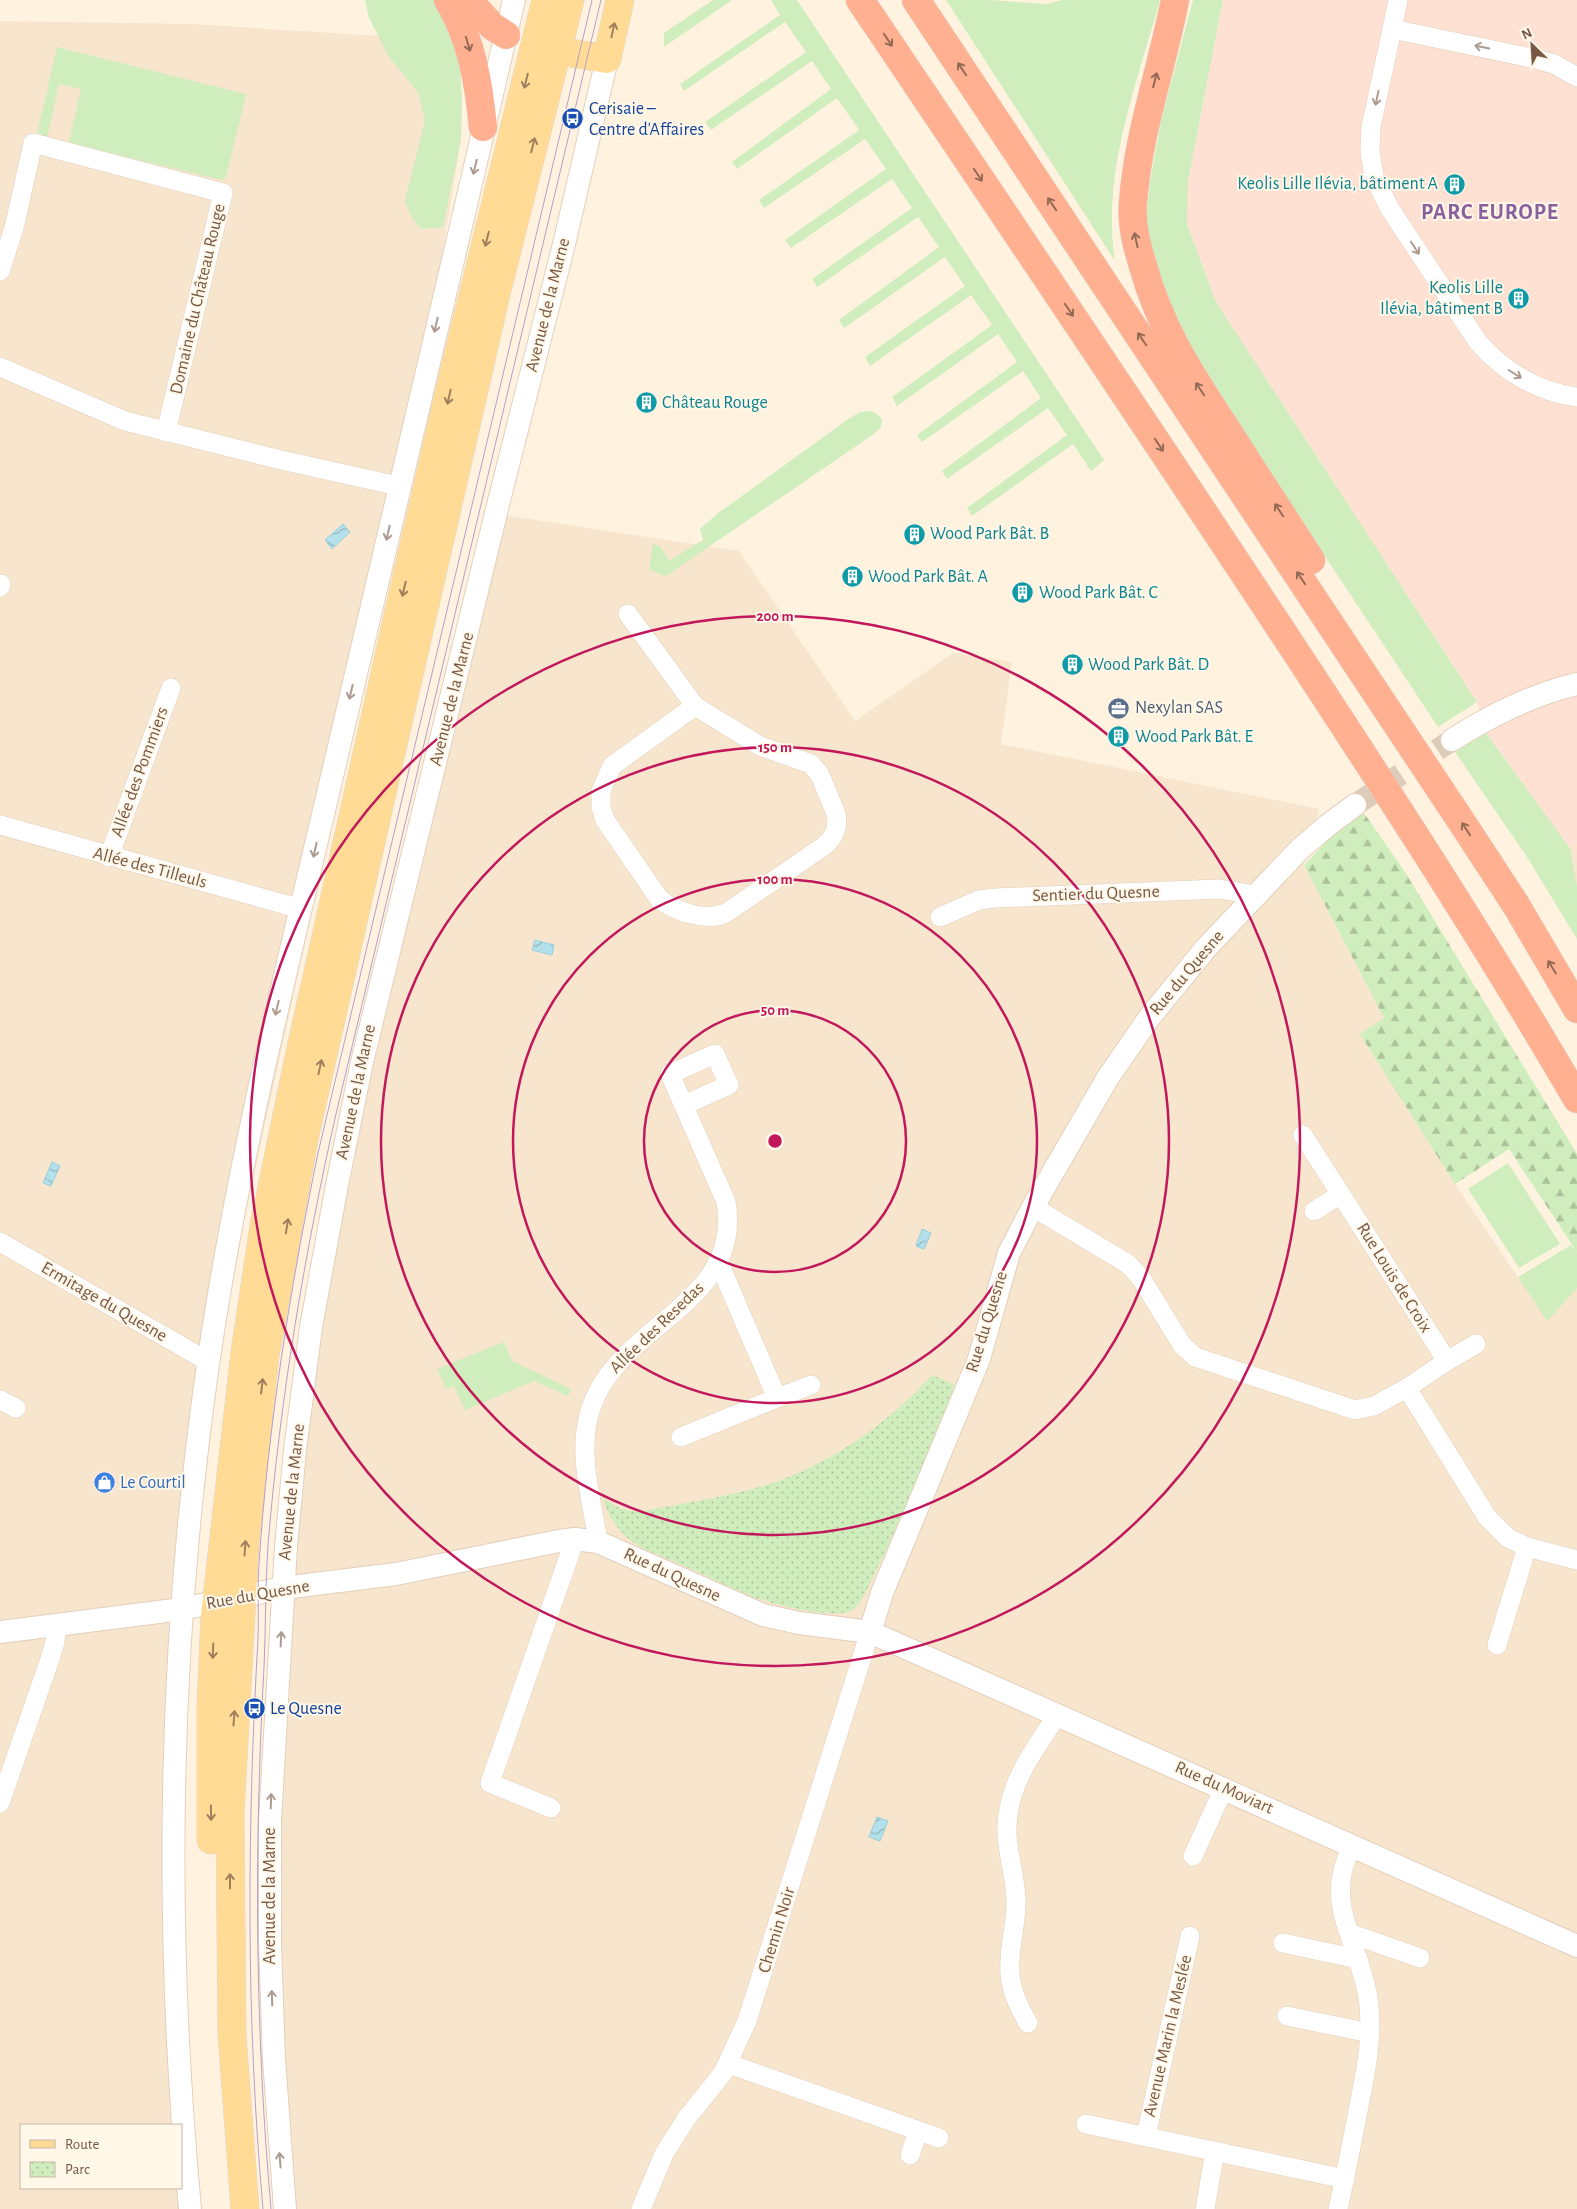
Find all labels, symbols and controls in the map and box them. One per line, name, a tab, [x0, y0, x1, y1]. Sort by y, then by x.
north arrow	[1507, 20, 1557, 70]
one-way arrow	[609, 22, 619, 38]
text: N	[1520, 26, 1534, 43]
one-way arrow	[883, 33, 893, 47]
one-way arrow	[463, 36, 473, 52]
one-way arrow	[1474, 42, 1490, 51]
one-way arrow	[957, 62, 967, 76]
one-way arrow	[521, 73, 530, 89]
one-way arrow	[1151, 73, 1160, 89]
one-way arrow	[1372, 89, 1381, 105]
place label: Cerisaie – Centre d'Affaires	[589, 100, 704, 139]
bus stop icon: Cerisaie – Centre d'Affaires	[561, 107, 585, 131]
one-way arrow	[529, 137, 538, 153]
one-way arrow	[470, 158, 479, 174]
one-way arrow	[973, 168, 983, 182]
building icon: Keolis Lille Ilévia, bâtiment A	[1442, 172, 1466, 196]
place label: Keolis Lille Ilévia, bâtiment A	[1237, 175, 1439, 193]
one-way arrow	[1047, 197, 1057, 211]
district label: PARC EUROPE	[1421, 201, 1559, 223]
street label: Domaine du Château Rouge	[167, 202, 229, 396]
one-way arrow	[482, 231, 491, 247]
one-way arrow	[1131, 233, 1140, 249]
street label: Avenue de la Marne	[523, 236, 573, 374]
one-way arrow	[1410, 241, 1420, 255]
place label: Keolis Lille Ilévia, bâtiment B	[1380, 279, 1503, 318]
building icon: Keolis Lille Ilévia, bâtiment B	[1507, 286, 1531, 310]
one-way arrow	[1064, 303, 1074, 317]
one-way arrow	[431, 316, 440, 332]
one-way arrow	[1137, 333, 1147, 347]
one-way arrow	[1508, 369, 1522, 379]
one-way arrow	[1195, 382, 1205, 396]
one-way arrow	[444, 389, 453, 405]
building icon: Château Rouge	[634, 391, 658, 415]
place label: Château Rouge	[662, 394, 768, 412]
one-way arrow	[1154, 438, 1164, 452]
one-way arrow	[1274, 503, 1284, 517]
building icon: Wood Park Bât. B	[902, 522, 926, 546]
one-way arrow	[382, 525, 392, 541]
place label: Wood Park Bât. B	[930, 525, 1049, 543]
building icon: Wood Park Bât. A	[840, 565, 864, 589]
place label: Wood Park Bât. A	[868, 568, 989, 586]
one-way arrow	[1296, 571, 1306, 585]
one-way arrow	[399, 581, 408, 597]
building icon: Wood Park Bât. C	[1011, 581, 1035, 605]
place label: Wood Park Bât. C	[1039, 584, 1158, 602]
text: 200 m	[756, 609, 794, 624]
street label: Avenue de la Marne	[427, 630, 477, 768]
building icon: Wood Park Bât. D	[1060, 653, 1084, 677]
place label: Wood Park Bât. D	[1088, 656, 1209, 674]
one-way arrow	[346, 683, 355, 699]
office icon: Nexylan SAS	[1107, 696, 1131, 720]
place label: Nexylan SAS	[1135, 699, 1223, 717]
street label: Allée des Pommiers	[108, 704, 172, 840]
building icon: Wood Park Bât. E	[1107, 725, 1131, 749]
place label: Wood Park Bât. E	[1135, 728, 1254, 746]
text: 150 m	[758, 740, 792, 755]
one-way arrow	[1461, 822, 1471, 836]
one-way arrow	[309, 841, 319, 857]
street label: Allée des Tilleuls	[91, 844, 209, 892]
text: 100 m	[757, 872, 793, 887]
street label: Sentier du Quesne	[1032, 883, 1160, 905]
street label: Rue du Quesne	[1146, 927, 1228, 1019]
one-way arrow	[1547, 960, 1557, 974]
one-way arrow	[272, 1000, 281, 1016]
text: 50 m	[761, 1003, 789, 1018]
street label: Avenue de la Marne	[333, 1023, 379, 1161]
one-way arrow	[316, 1059, 325, 1075]
centre of rings	[766, 1132, 784, 1150]
one-way arrow	[283, 1218, 293, 1234]
street label: Rue Louis de Croix	[1353, 1220, 1435, 1336]
street label: Ermitage du Quesne	[38, 1259, 170, 1345]
street label: Rue du Quesne	[963, 1269, 1011, 1375]
street label: Allée des Resedas	[607, 1279, 707, 1377]
one-way arrow	[257, 1379, 267, 1395]
street label: Avenue de la Marne	[276, 1423, 308, 1561]
shop icon: Le Courtil	[92, 1471, 116, 1495]
place label: Le Courtil	[120, 1474, 186, 1492]
one-way arrow	[240, 1540, 249, 1556]
street label: Rue du Quesne	[621, 1545, 723, 1605]
street label: Rue du Quesne	[205, 1577, 311, 1613]
one-way arrow	[276, 1631, 285, 1647]
one-way arrow	[208, 1642, 218, 1658]
bus stop icon: Le Quesne	[242, 1697, 266, 1721]
place label: Le Quesne	[270, 1700, 342, 1718]
one-way arrow	[229, 1711, 239, 1727]
street label: Rue du Moviart	[1172, 1758, 1276, 1818]
one-way arrow	[266, 1793, 275, 1809]
one-way arrow	[206, 1804, 216, 1821]
street label: Avenue de la Marne	[261, 1827, 279, 1965]
one-way arrow	[225, 1873, 235, 1890]
street label: Chemin Noir	[755, 1885, 799, 1975]
street label: Avenue Marin la Meslée	[1141, 1953, 1195, 2119]
one-way arrow	[267, 1990, 276, 2006]
legend	[20, 2124, 182, 2189]
text: Route	[65, 2137, 99, 2152]
one-way arrow	[275, 2153, 285, 2169]
text: Parc	[65, 2162, 90, 2177]

